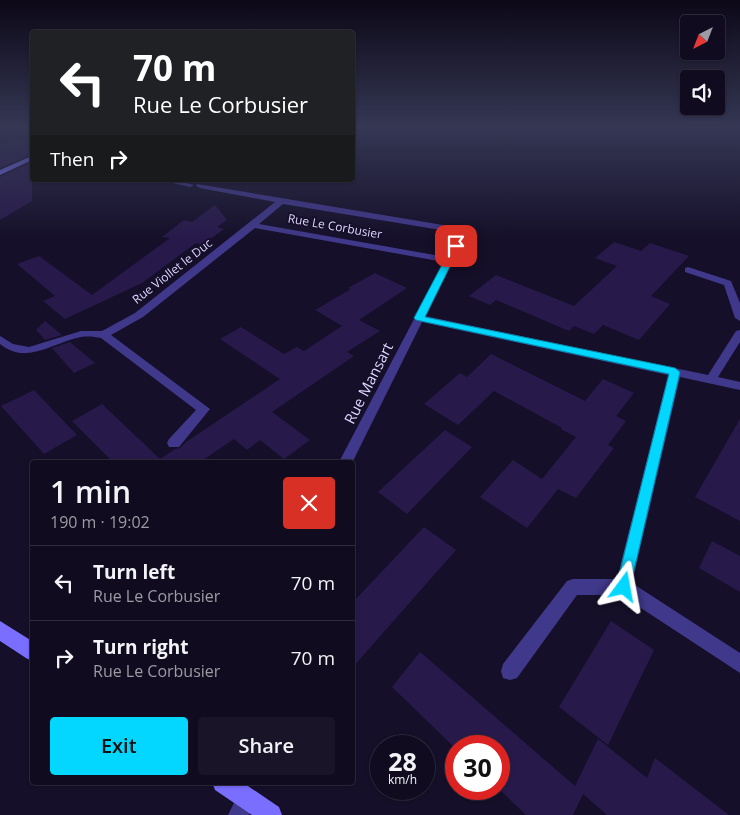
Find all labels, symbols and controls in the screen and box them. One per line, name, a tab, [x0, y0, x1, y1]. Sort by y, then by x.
north arrow	[680, 15, 725, 60]
map controls	[680, 15, 725, 115]
text: 70 m	[133, 44, 216, 91]
icon: left	[50, 50, 115, 115]
button: sound	[680, 70, 725, 115]
text: Rue Le Corbusier	[133, 89, 308, 119]
icon: right	[104, 145, 132, 173]
text: Then	[50, 146, 94, 172]
street label: Rue Le Corbusier	[286, 209, 384, 243]
pin	[435, 225, 477, 267]
icon: arrive	[442, 232, 470, 260]
street label: Rue Viollet le Duc	[129, 234, 216, 308]
street label: Rue Mansart	[339, 339, 397, 427]
text: 1 min	[50, 471, 131, 512]
button: close	[283, 477, 335, 529]
text: 190 m · 19:02	[50, 511, 150, 533]
text: Turn left	[93, 559, 175, 585]
position arrow	[597, 560, 649, 612]
icon: left	[50, 569, 78, 597]
text: 70 m	[291, 570, 335, 596]
text: Rue Le Corbusier	[93, 585, 220, 607]
text: Turn right	[93, 634, 188, 660]
icon: right	[50, 644, 78, 672]
text: 70 m	[291, 645, 335, 671]
text: Rue Le Corbusier	[93, 660, 220, 682]
button: Exit	[50, 717, 188, 775]
button: Share	[198, 717, 335, 775]
speed limit sign: 30	[445, 735, 510, 800]
text: 28	[388, 744, 417, 778]
text: km/h	[388, 771, 417, 788]

